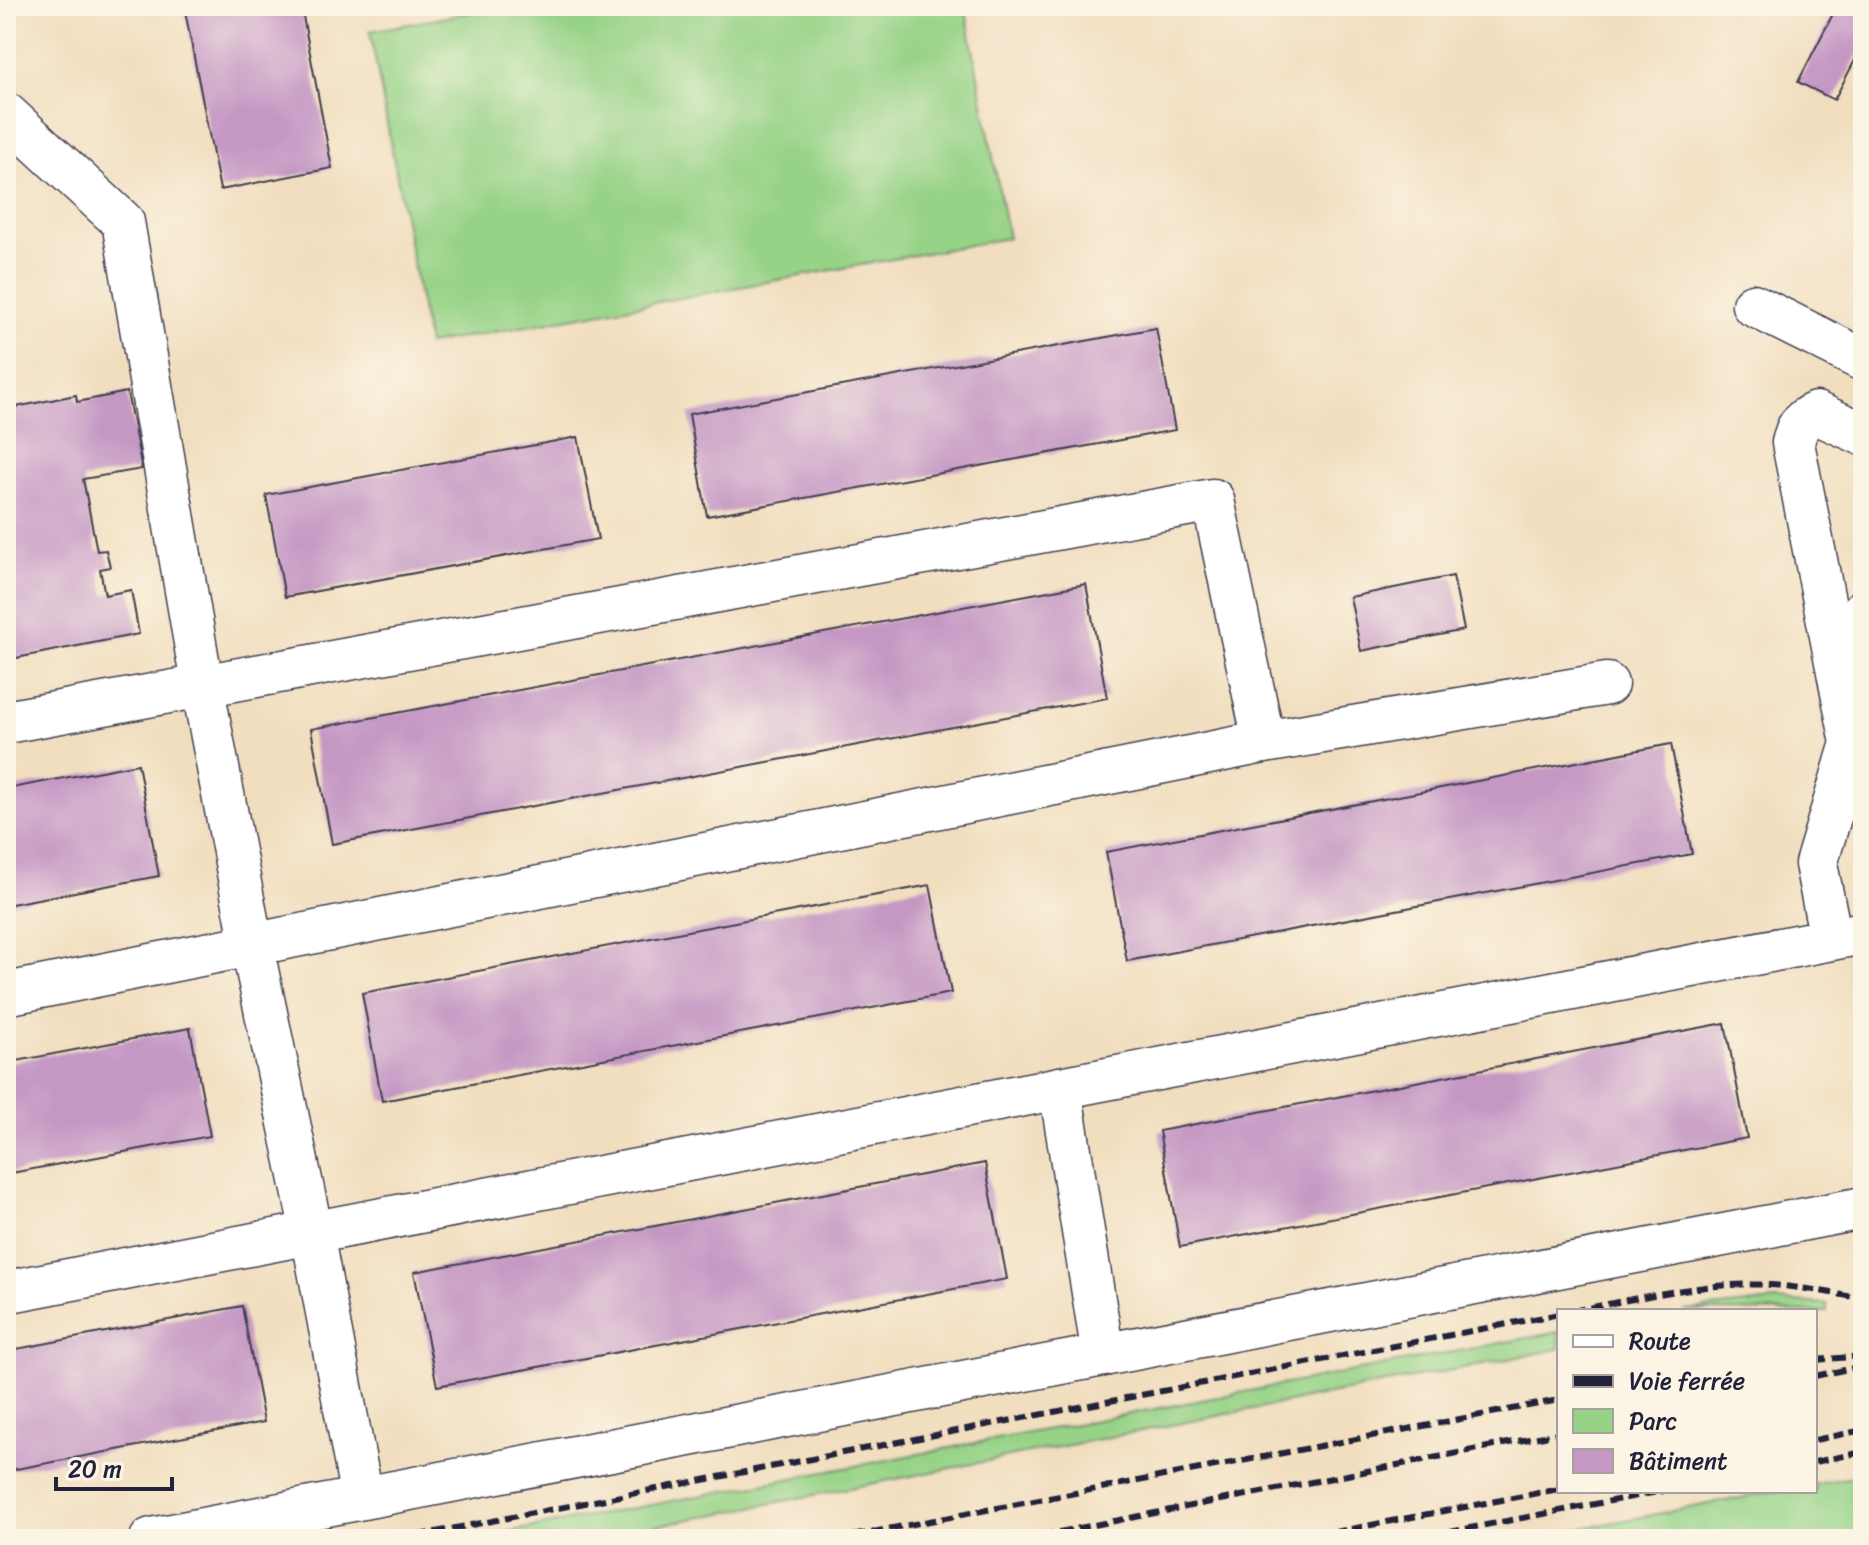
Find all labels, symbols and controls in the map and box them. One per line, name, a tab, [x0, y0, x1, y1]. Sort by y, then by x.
legend	[1557, 1309, 1817, 1493]
text: Route	[1629, 1320, 1691, 1362]
text: Voie ferrée	[1629, 1360, 1745, 1402]
text: Parc	[1629, 1400, 1677, 1442]
text: Bâtiment	[1629, 1440, 1728, 1482]
scale bar	[56, 1441, 172, 1491]
text: 20 m	[68, 1448, 122, 1490]

